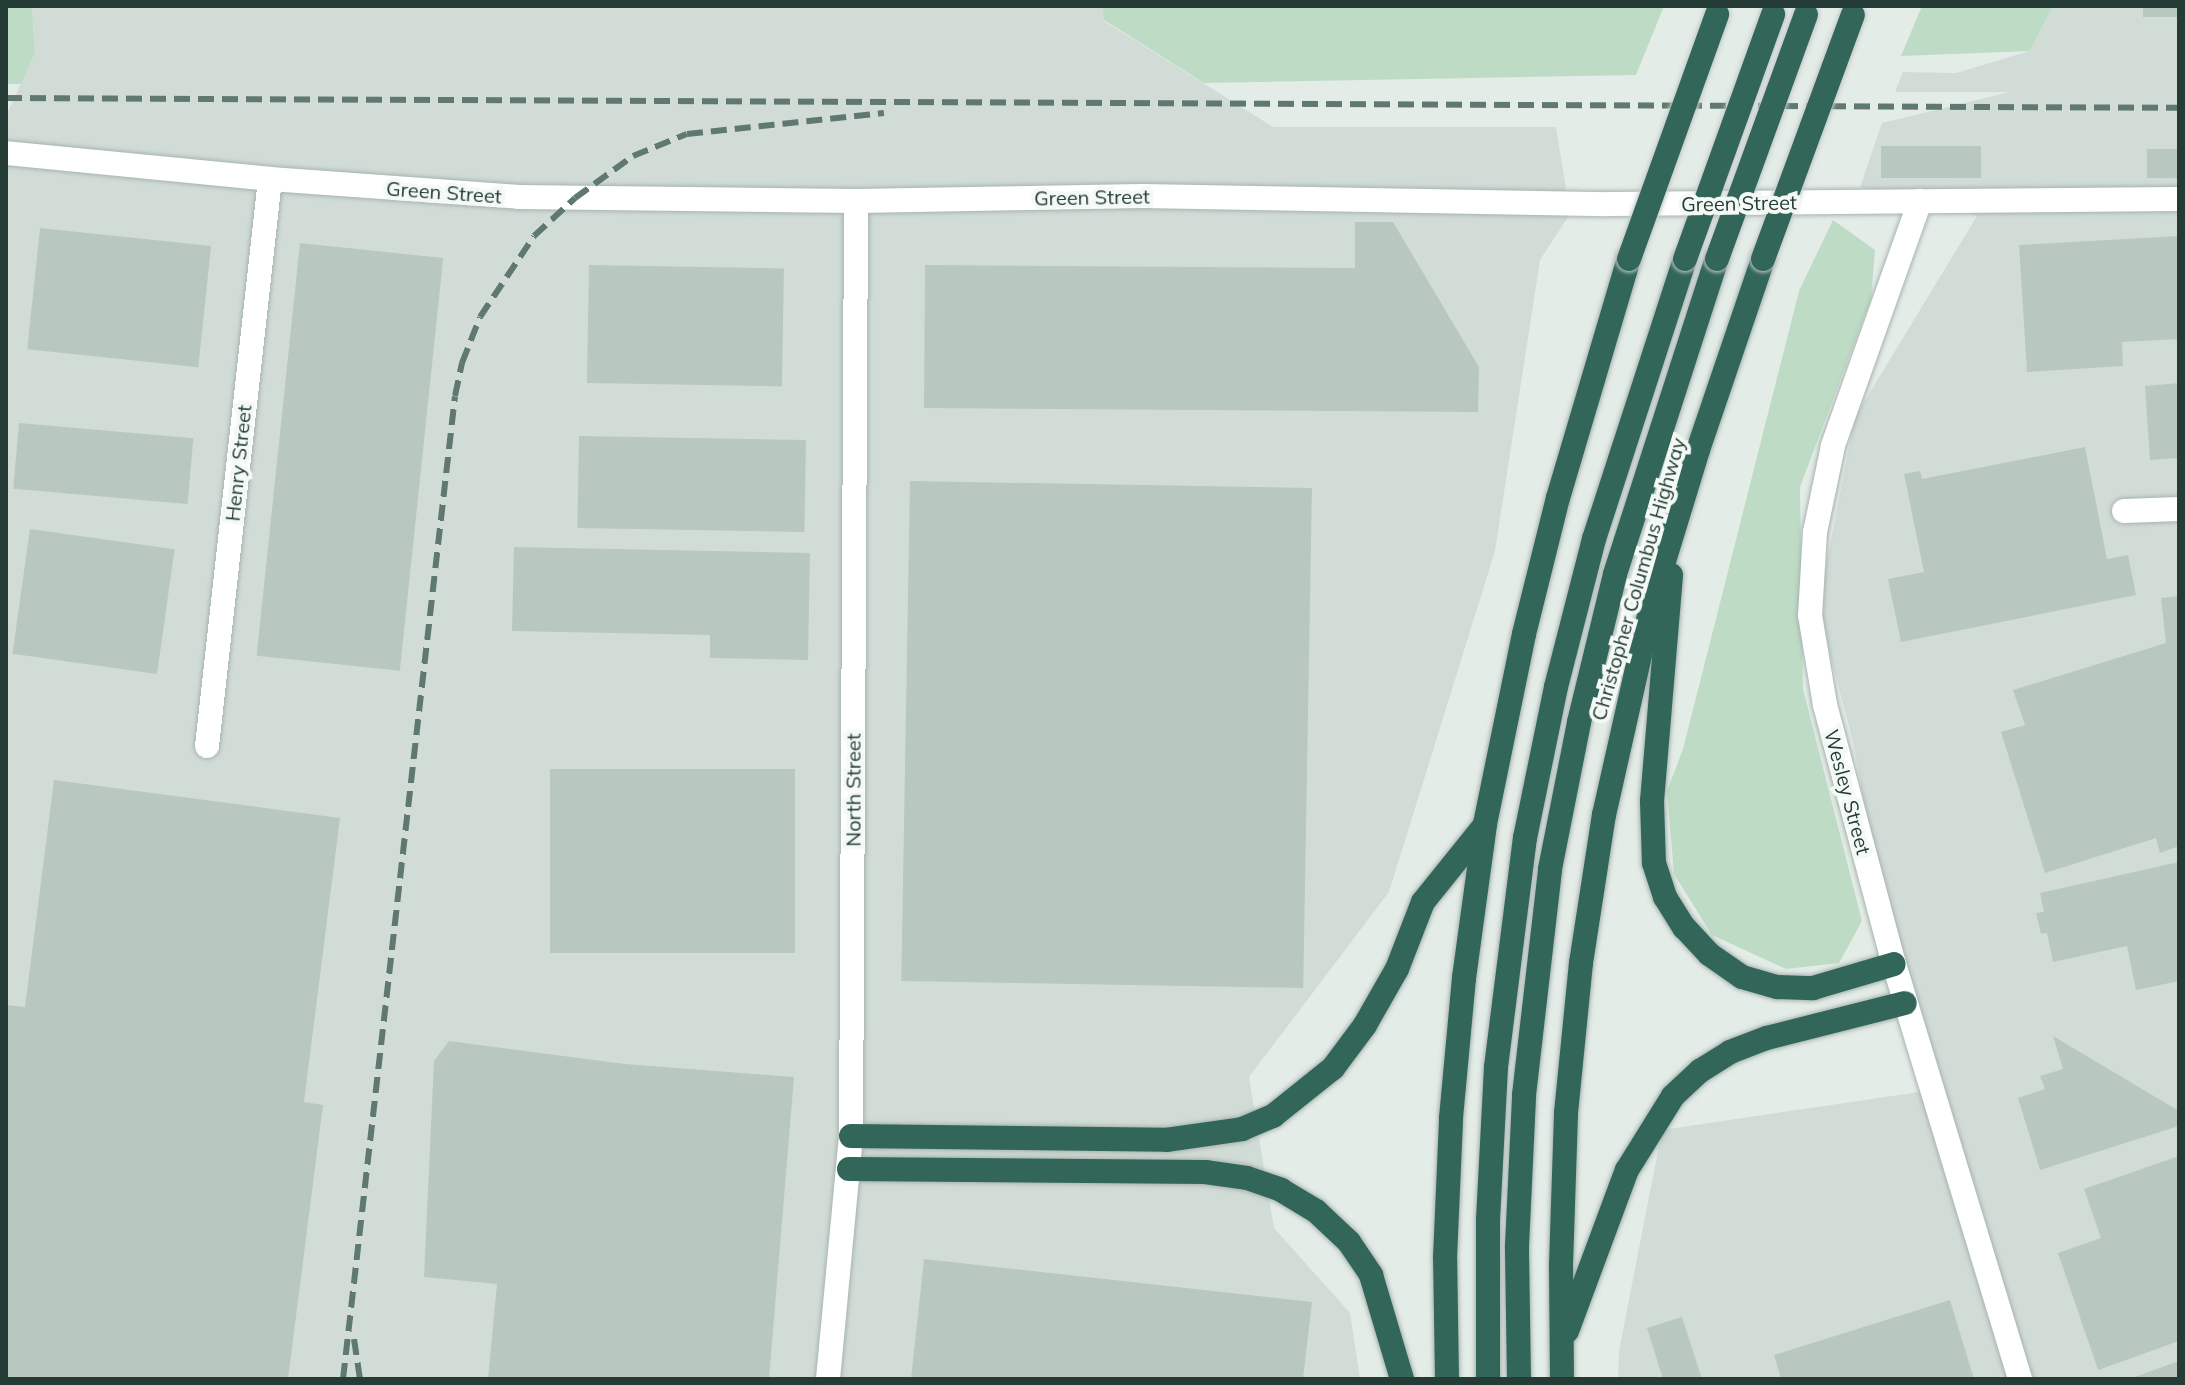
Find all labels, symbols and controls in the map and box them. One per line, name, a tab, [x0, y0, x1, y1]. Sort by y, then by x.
street label: Green Street	[385, 176, 503, 208]
street label: Green Street	[1034, 184, 1150, 210]
street label: Green Street	[1681, 190, 1797, 216]
street label: Henry Street	[220, 404, 256, 522]
street label: Christopher Columbus Highway	[1586, 435, 1690, 723]
street label: Wesley Street	[1820, 727, 1876, 857]
street label: North Street	[841, 733, 865, 847]

